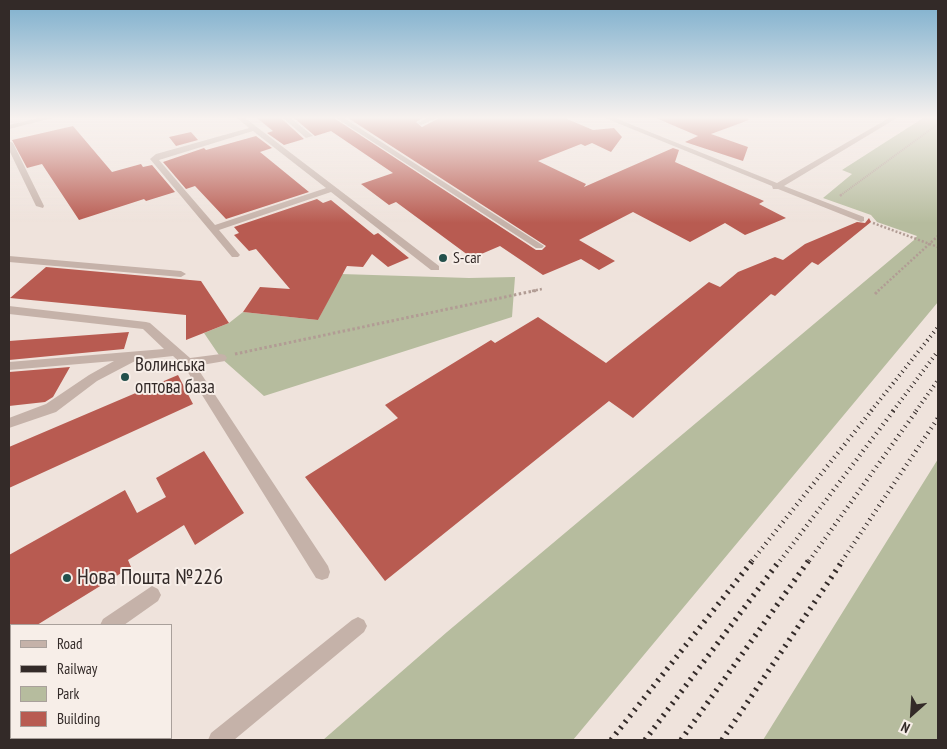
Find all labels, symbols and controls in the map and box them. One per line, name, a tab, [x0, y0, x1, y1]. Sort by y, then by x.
place label: S-car	[453, 248, 481, 268]
marker: S-car	[437, 252, 449, 264]
place label: Волинська оптова база	[135, 355, 215, 399]
marker: Волинська оптова база	[119, 371, 131, 383]
place label: Нова Пошта №226	[77, 565, 223, 591]
marker: Нова Пошта №226	[61, 572, 73, 584]
legend	[10, 624, 172, 739]
text: Road	[57, 634, 83, 653]
text: Railway	[57, 659, 97, 678]
text: Park	[57, 684, 79, 703]
north arrow	[887, 689, 937, 739]
text: Building	[57, 709, 100, 728]
text: N	[898, 718, 913, 737]

